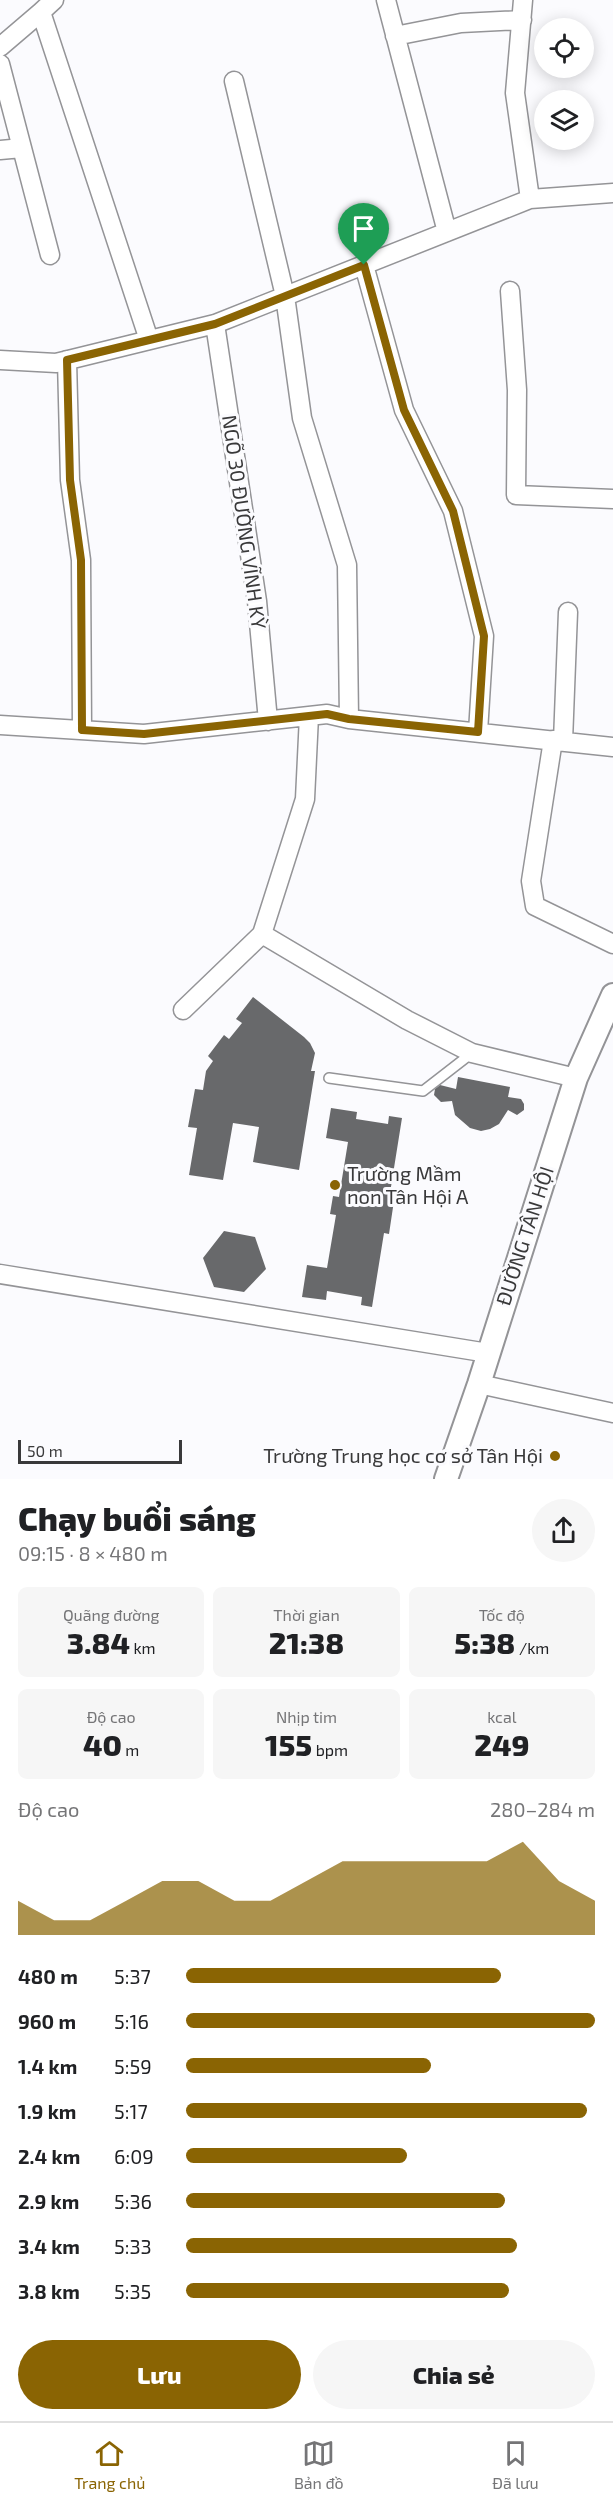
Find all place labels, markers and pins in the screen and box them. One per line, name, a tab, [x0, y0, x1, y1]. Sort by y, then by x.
pin	[338, 203, 389, 265]
place label: Trường Mầm non Tân Hội A	[347, 1161, 469, 1208]
marker: Trường Mầm non Tân Hội A	[328, 1178, 342, 1192]
place label: Trường Trung học cơ sở Tân Hội	[263, 1443, 543, 1467]
marker: Trường Trung học cơ sở Tân Hội	[548, 1449, 562, 1463]

